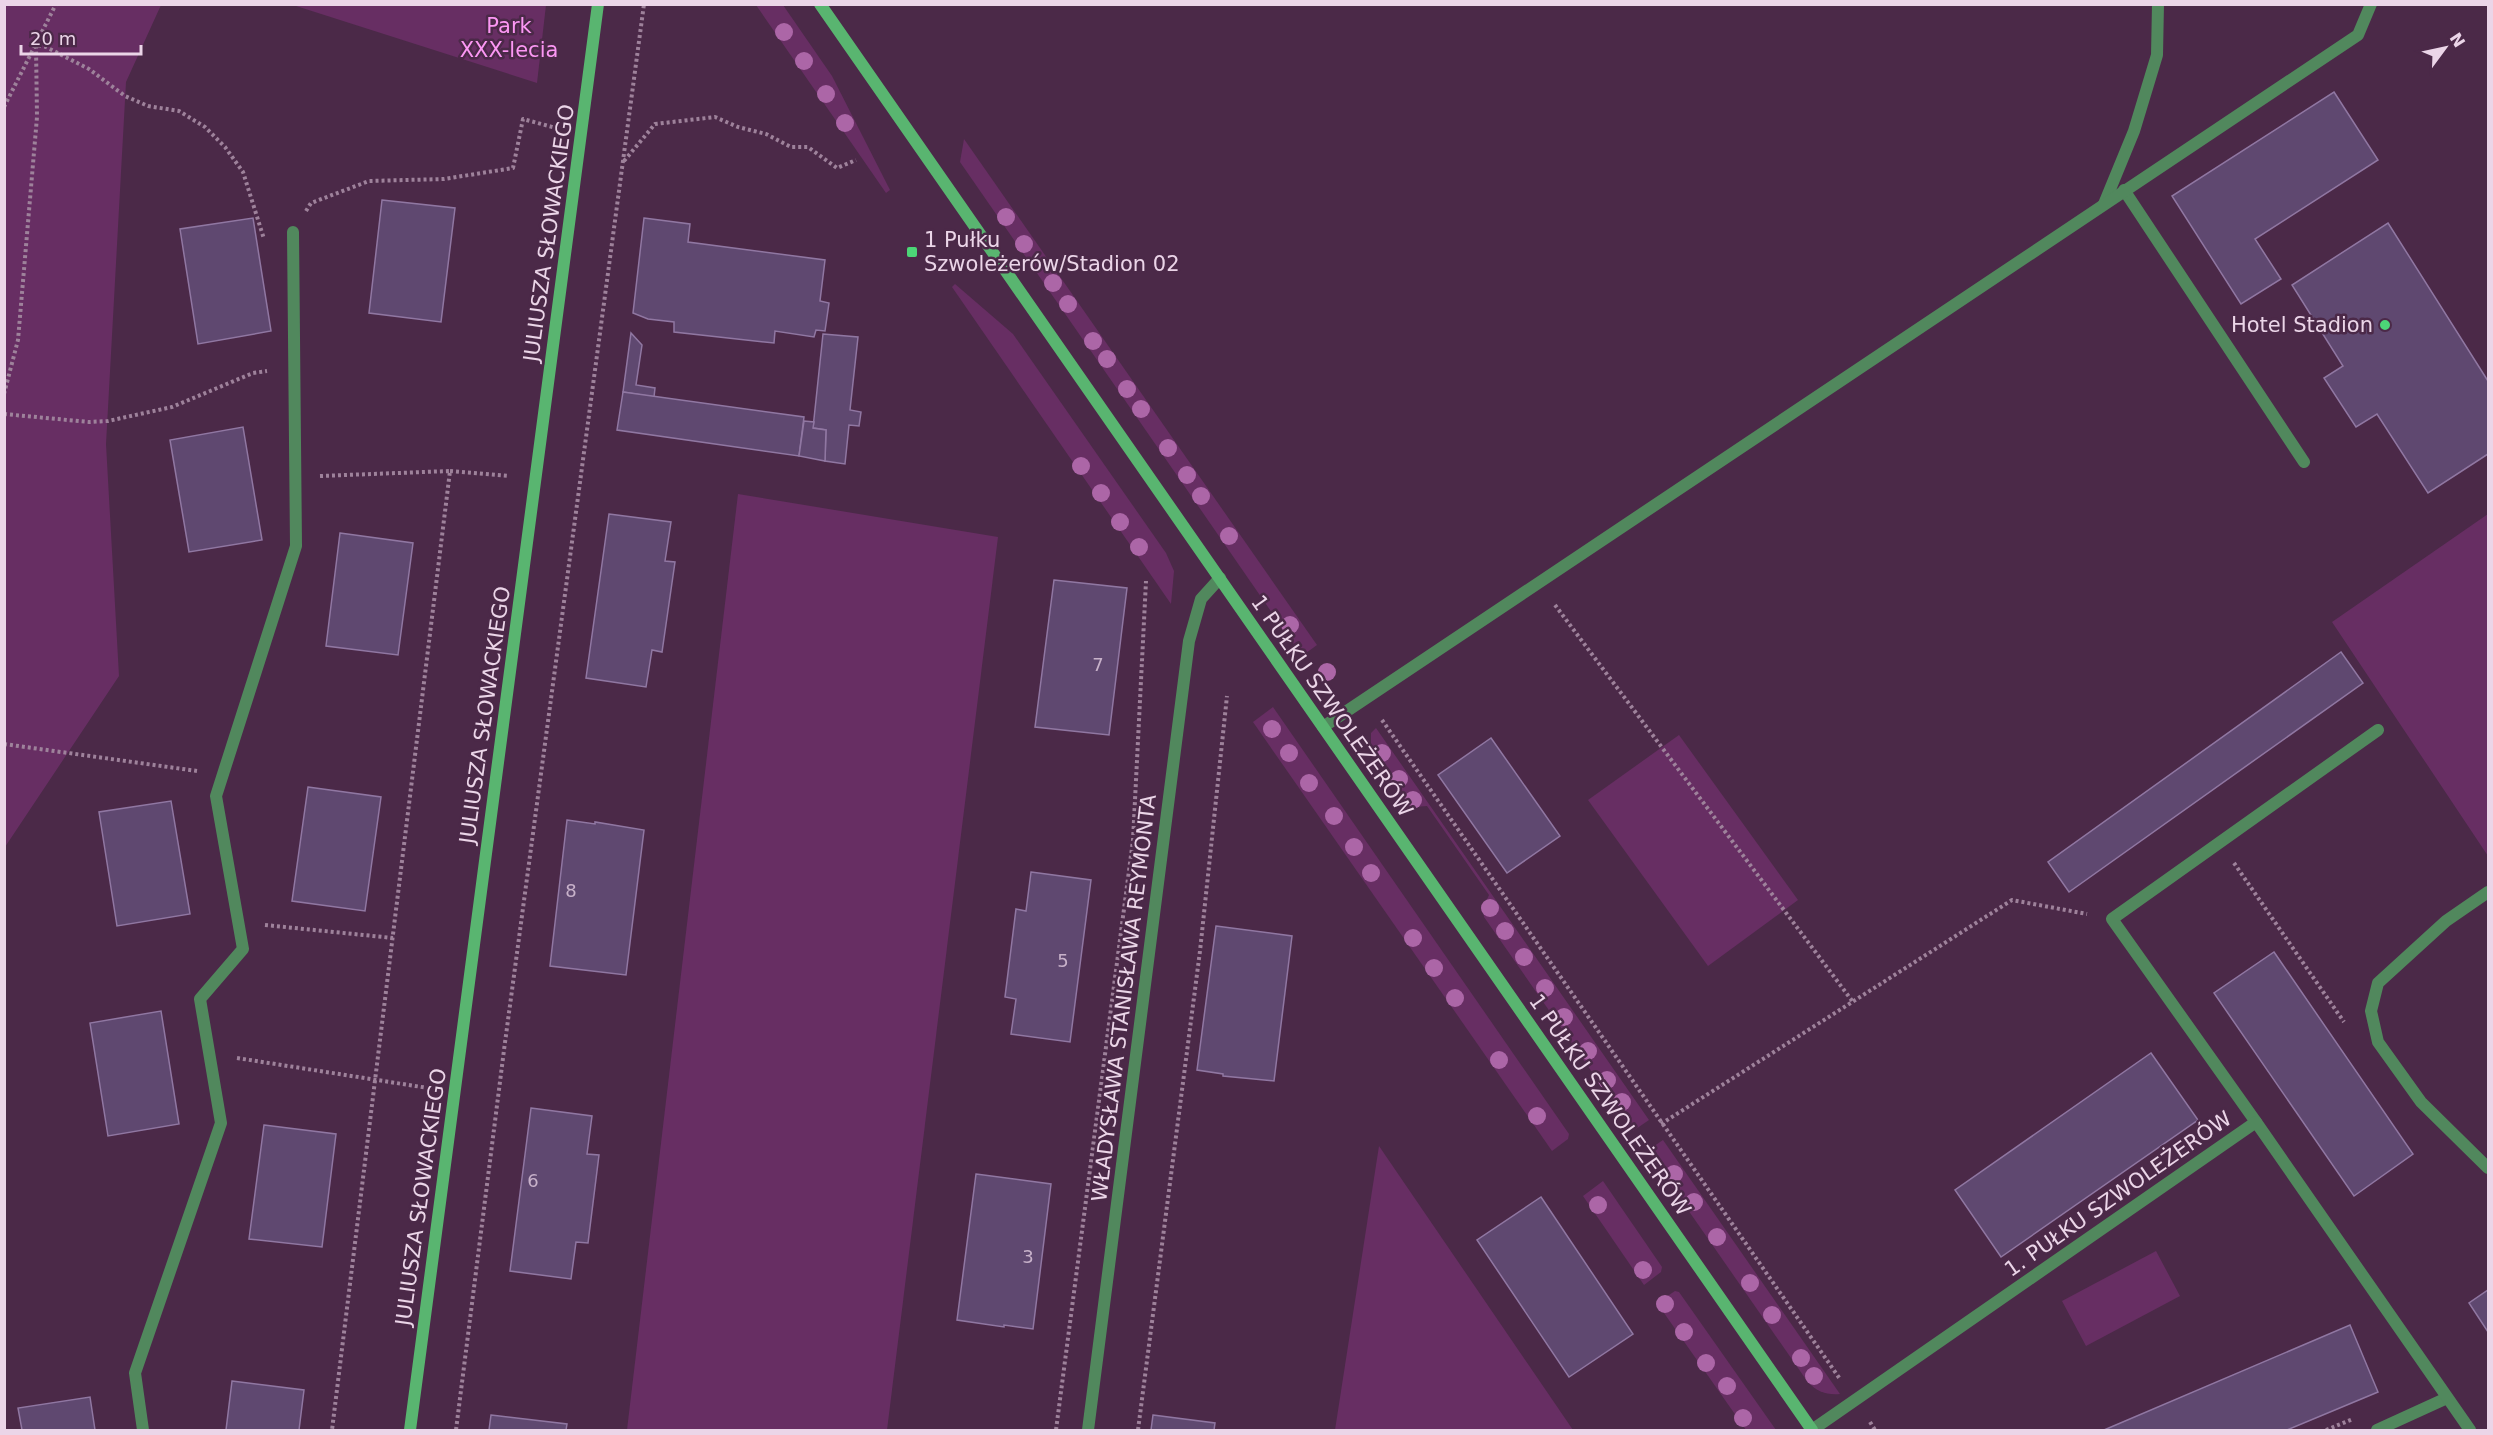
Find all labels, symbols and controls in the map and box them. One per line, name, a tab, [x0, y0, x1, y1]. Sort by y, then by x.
park label: Park XXX-lecia	[460, 14, 558, 62]
scale bar	[21, 18, 141, 56]
north arrow	[2415, 18, 2475, 78]
text: 20 m	[30, 28, 76, 49]
text: N	[2446, 29, 2469, 51]
street label: JULIUSZA SŁOWACKIEGO	[519, 103, 579, 365]
place label: 1 Pułku Szwoleżerów/Stadion 02	[924, 228, 1180, 276]
marker: 1 Pułku Szwoleżerów/Stadion 02	[905, 245, 919, 259]
place label: Hotel Stadion	[2231, 313, 2373, 337]
marker: Hotel Stadion	[2378, 318, 2392, 332]
street label: JULIUSZA SŁOWACKIEGO	[455, 585, 515, 847]
street label: 1 PUŁKU SZWOLEŻERÓW	[1246, 590, 1419, 821]
house number: 7	[1092, 654, 1104, 675]
street label: WŁADYSŁAWA STANISŁAWA REYMONTA	[1087, 792, 1161, 1203]
house number: 8	[565, 880, 577, 901]
house number: 5	[1057, 950, 1069, 971]
street label: 1 PUŁKU SZWOLEŻERÓW	[1524, 989, 1697, 1220]
street label: JULIUSZA SŁOWACKIEGO	[391, 1067, 451, 1329]
street label: 1. PUŁKU SZWOLEŻERÓW	[1999, 1105, 2236, 1282]
house number: 6	[527, 1170, 539, 1191]
house number: 3	[1022, 1246, 1034, 1267]

